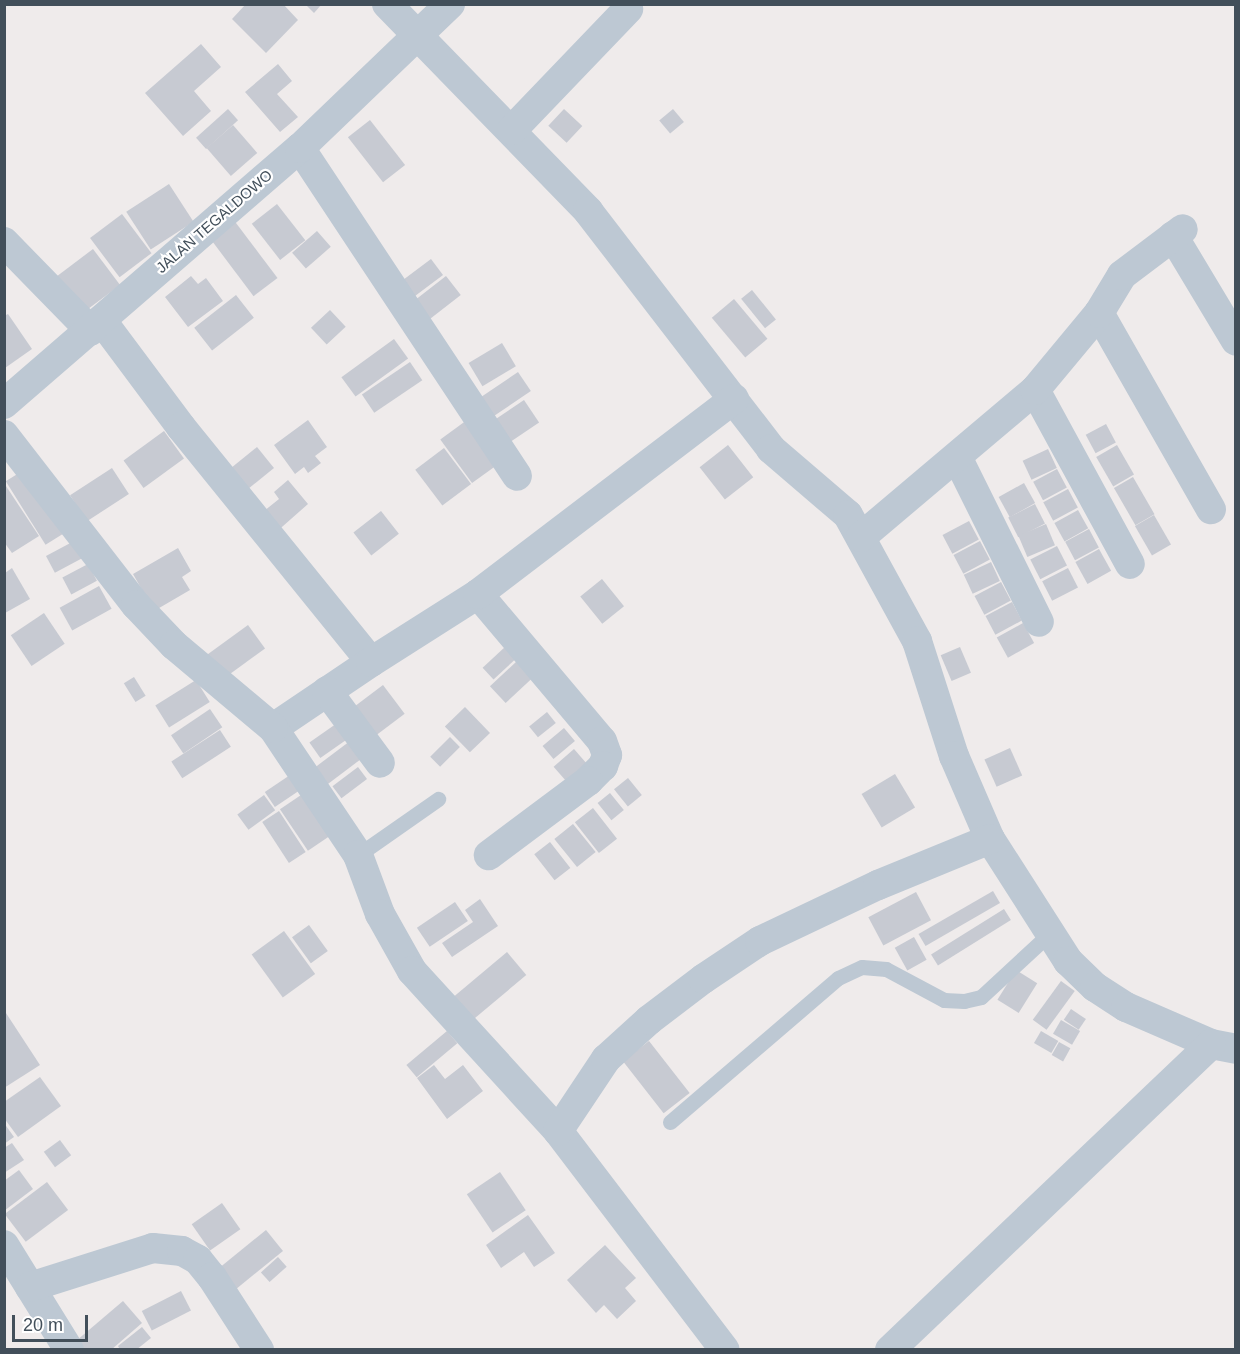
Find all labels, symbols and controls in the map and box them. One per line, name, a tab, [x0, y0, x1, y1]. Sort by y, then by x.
street label: JALAN TEGALDOWO	[152, 166, 276, 276]
scale bar	[15, 1303, 92, 1341]
text: 20 m	[23, 1315, 63, 1335]

